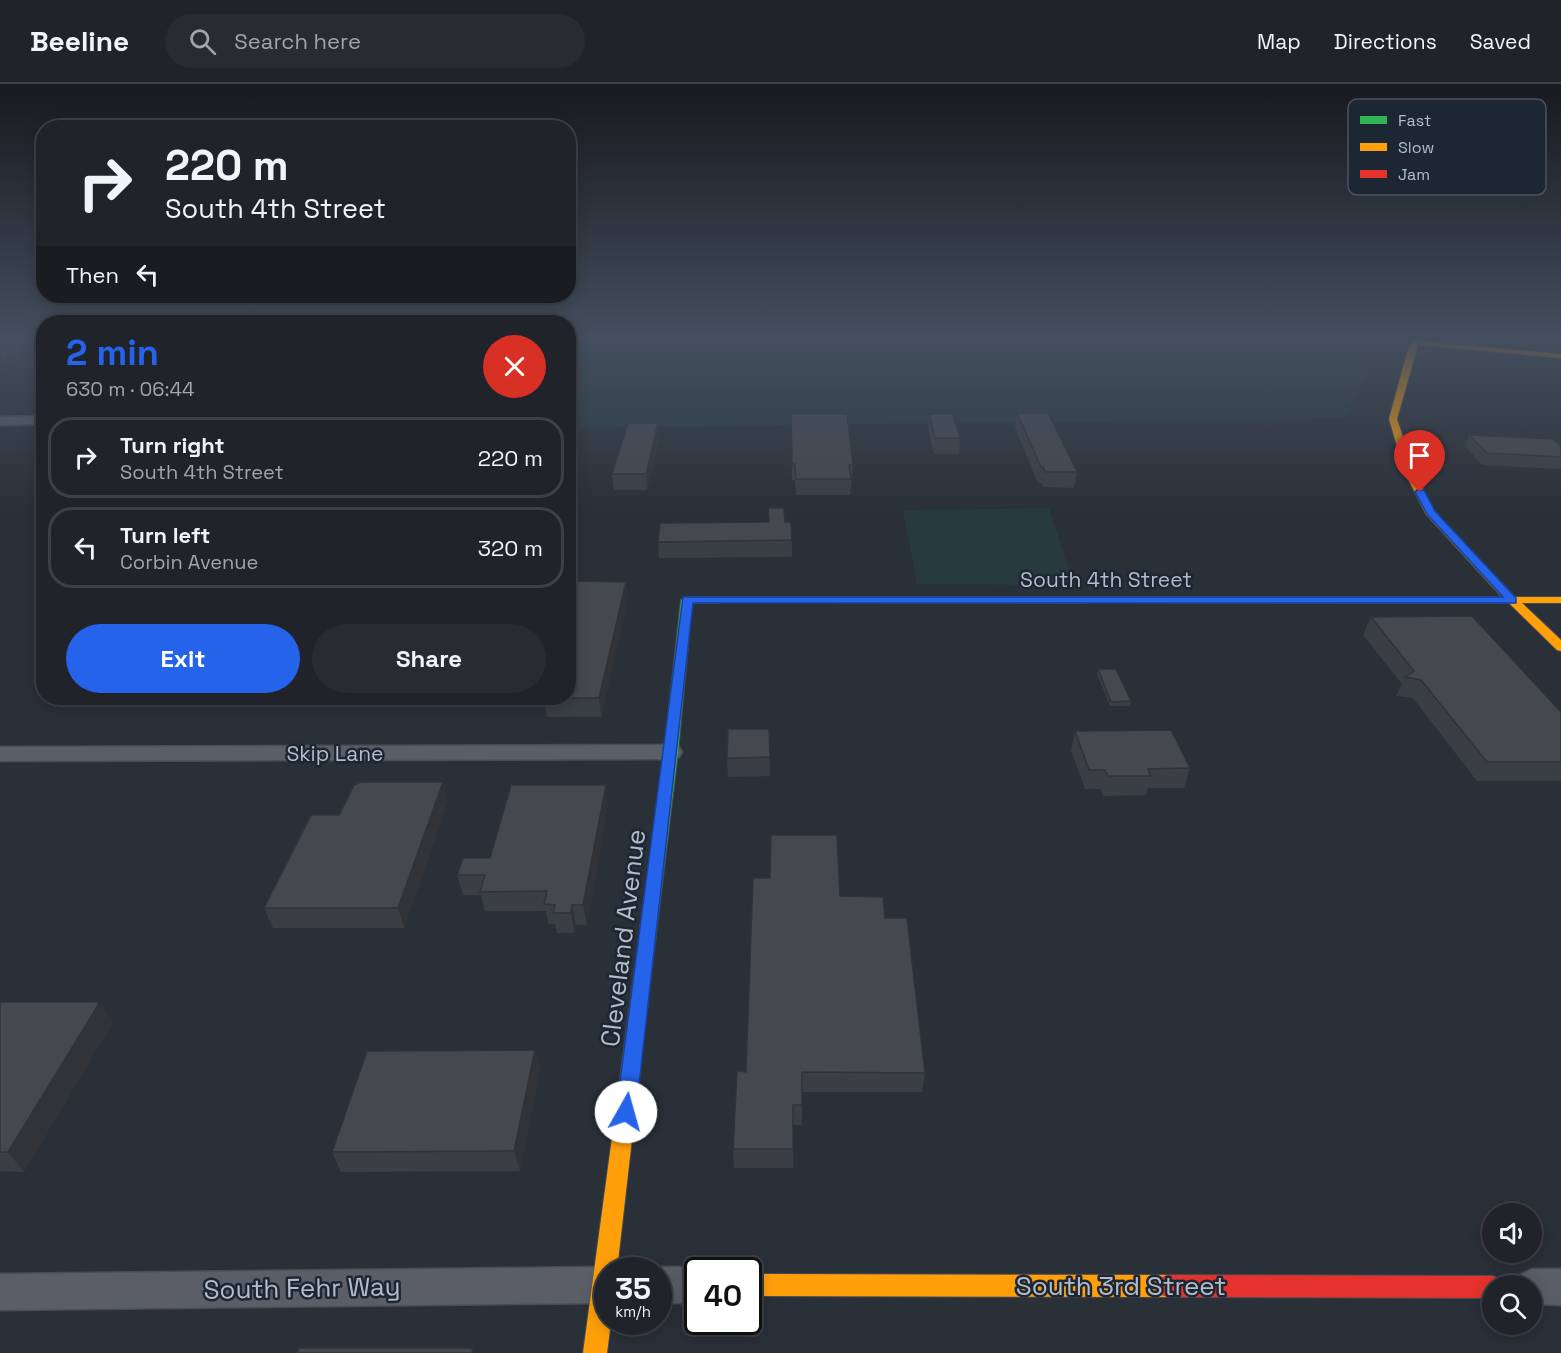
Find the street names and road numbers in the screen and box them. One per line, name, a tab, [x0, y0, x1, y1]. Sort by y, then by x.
street label: South 4th Street	[1020, 566, 1192, 593]
street label: Skip Lane	[286, 740, 384, 767]
street label: Cleveland Avenue	[593, 827, 653, 1049]
street label: South Fehr Way	[203, 1269, 401, 1307]
street label: South 3rd Street	[1016, 1269, 1226, 1303]

